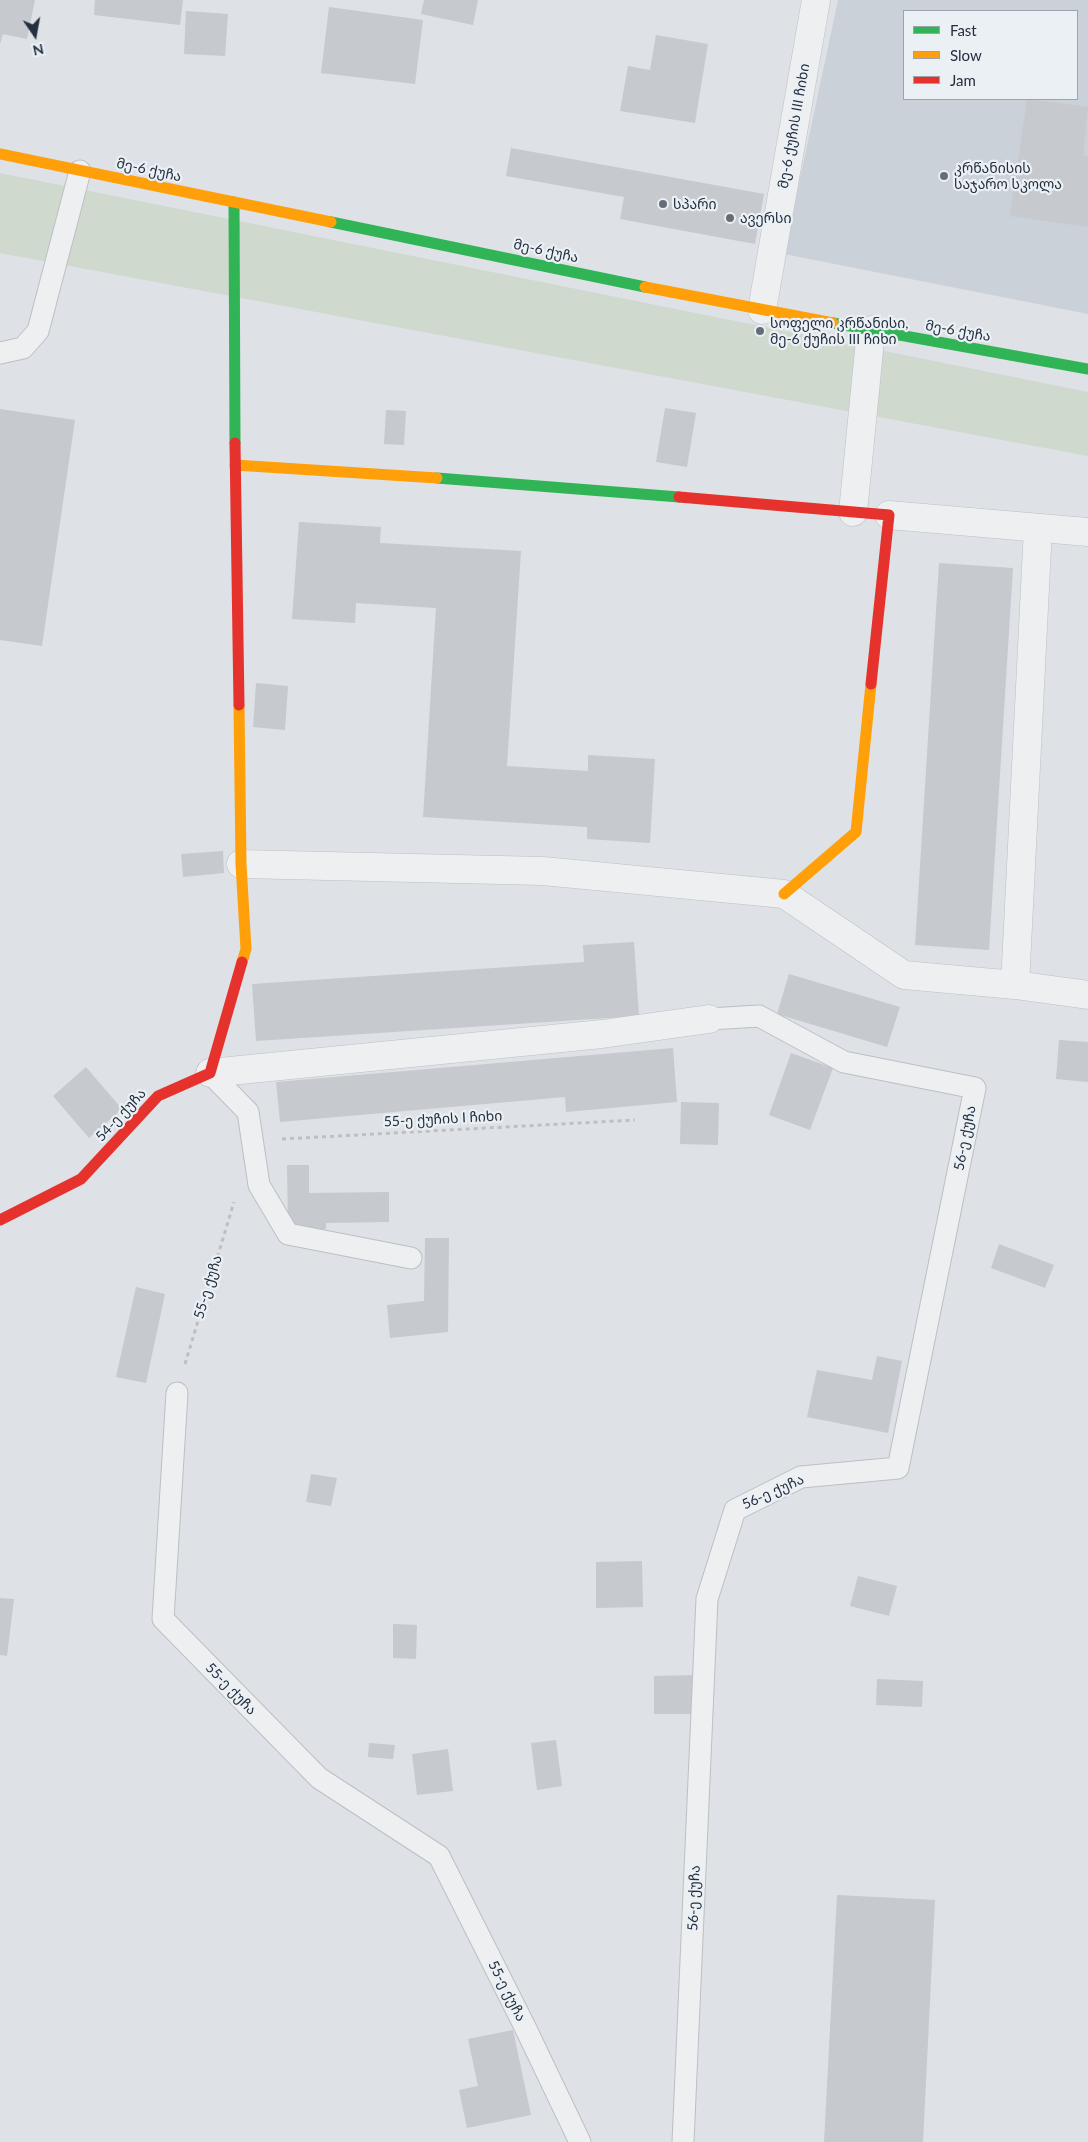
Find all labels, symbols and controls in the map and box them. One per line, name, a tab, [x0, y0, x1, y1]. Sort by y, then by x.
north arrow	[10, 10, 60, 60]
legend	[903, 10, 1078, 100]
text: Fast	[950, 21, 977, 39]
text: N	[31, 41, 45, 60]
text: Slow	[950, 46, 982, 64]
street label: მე-6 ქუჩის III ჩიხი	[775, 62, 813, 190]
text: Jam	[950, 71, 976, 89]
street label: მე-6 ქუჩა	[115, 155, 183, 185]
place label: კრწანისის საჯარო სკოლა	[954, 160, 1062, 192]
marker: კრწანისის საჯარო სკოლა	[938, 170, 950, 182]
place label: სპარი	[673, 196, 716, 212]
marker: სპარი	[657, 198, 669, 210]
place label: ავერსი	[740, 210, 792, 226]
marker: ავერსი	[724, 212, 736, 224]
street label: მე-6 ქუჩა	[512, 236, 580, 266]
place label: სოფელი კრწანისი, მე-6 ქუჩის III ჩიხი	[770, 315, 908, 348]
street label: მე-6 ქუჩა	[924, 317, 992, 345]
marker: სოფელი კრწანისი, მე-6 ქუჩის III ჩიხი	[754, 325, 766, 337]
street label: 54-ე ქუჩა	[92, 1085, 150, 1145]
street label: 56-ე ქუჩა	[950, 1104, 980, 1172]
street label: 55-ე ქუჩის I ჩიხი	[383, 1108, 503, 1130]
street label: 55-ე ქუჩა	[190, 1253, 226, 1321]
street label: 56-ე ქუჩა	[739, 1471, 807, 1513]
street label: 55-ე ქუჩა	[202, 1659, 260, 1719]
street label: 56-ე ქუჩა	[684, 1865, 704, 1931]
street label: 55-ე ქუჩა	[485, 1958, 529, 2024]

